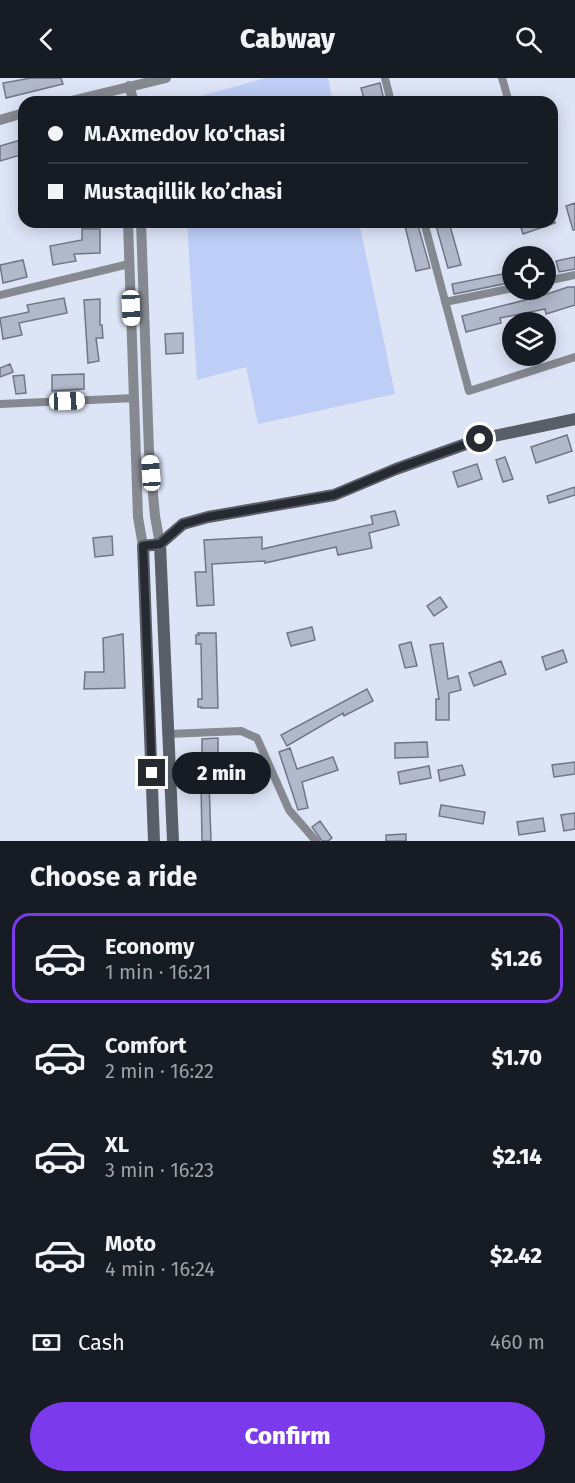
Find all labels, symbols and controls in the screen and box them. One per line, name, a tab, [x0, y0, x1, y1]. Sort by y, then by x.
icon: back	[30, 23, 63, 56]
text: Cabway	[240, 23, 335, 55]
icon: search	[512, 23, 545, 56]
text: M.Axmedov ko'chasi	[84, 120, 286, 147]
text: Mustaqillik ko’chasi	[84, 178, 282, 205]
map controls	[502, 246, 556, 366]
button: locate	[502, 246, 556, 300]
car	[121, 290, 141, 326]
button: layers	[502, 312, 556, 366]
car	[49, 391, 85, 411]
route start	[466, 425, 493, 452]
car	[141, 454, 161, 492]
callout: 2 min	[173, 752, 272, 794]
route end	[138, 759, 165, 786]
text: 2 min	[197, 761, 246, 785]
text: Choose a ride	[30, 861, 197, 893]
icon: car	[33, 931, 87, 985]
text: Economy	[105, 933, 194, 960]
text: $1.26	[491, 945, 542, 972]
text: 1 min · 16:21	[105, 960, 211, 984]
icon: car	[33, 1030, 87, 1084]
text: Comfort	[105, 1032, 186, 1059]
text: $1.70	[492, 1044, 542, 1071]
text: 2 min · 16:22	[105, 1059, 214, 1083]
icon: car	[33, 1129, 87, 1183]
text: XL	[105, 1131, 129, 1158]
text: $2.14	[492, 1143, 542, 1170]
text: 3 min · 16:23	[105, 1158, 214, 1182]
icon: car	[33, 1228, 87, 1282]
text: Moto	[105, 1230, 156, 1257]
text: $2.42	[490, 1242, 542, 1269]
text: 4 min · 16:24	[105, 1257, 215, 1281]
icon: cash	[30, 1326, 63, 1359]
text: Cash	[78, 1329, 125, 1356]
text: 460 m	[490, 1330, 545, 1354]
button: Confirm	[30, 1402, 545, 1471]

